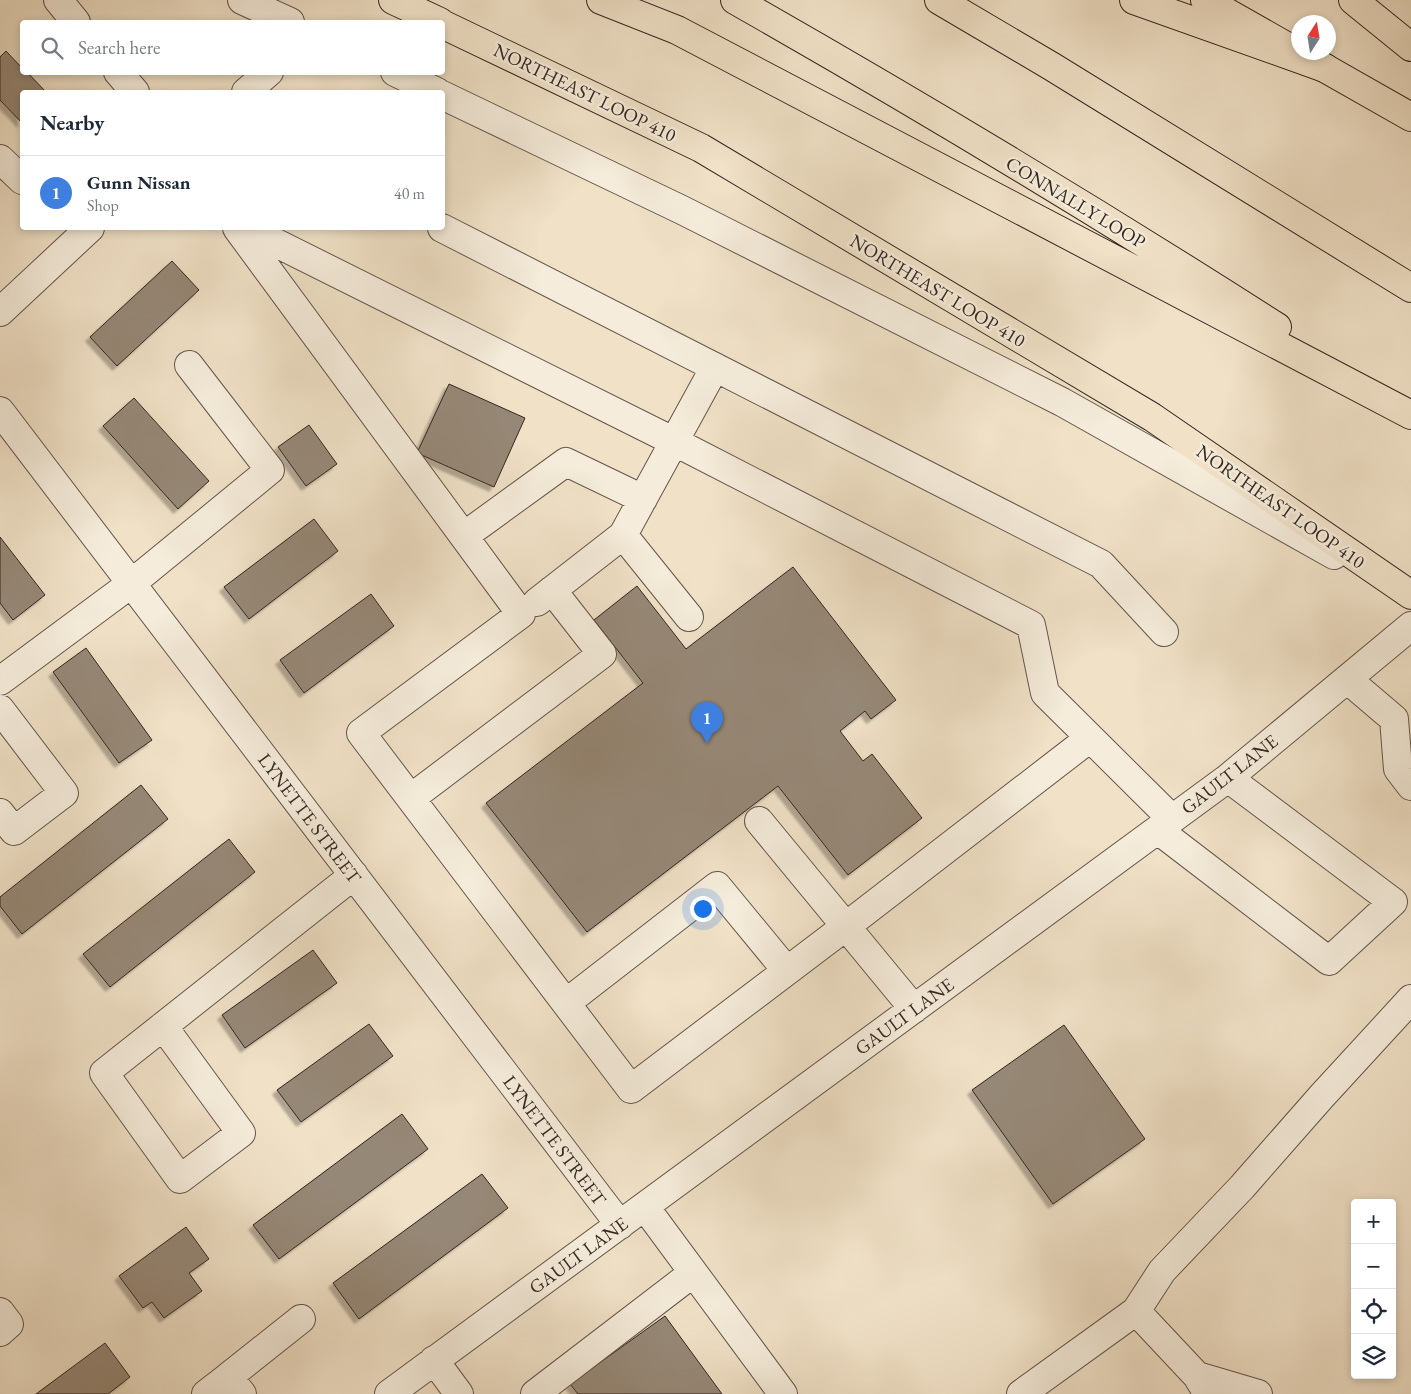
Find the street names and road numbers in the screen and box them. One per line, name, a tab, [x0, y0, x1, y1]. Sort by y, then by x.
street label: NORTHEAST LOOP 410	[489, 37, 680, 148]
street label: CONNALLY LOOP	[1001, 151, 1151, 254]
street label: NORTHEAST LOOP 410	[845, 228, 1030, 353]
street label: NORTHEAST LOOP 410	[1192, 439, 1370, 574]
street label: GAULT LANE	[1176, 729, 1283, 820]
street label: LYNETTE STREET	[252, 748, 367, 889]
street label: GAULT LANE	[850, 972, 959, 1061]
street label: LYNETTE STREET	[497, 1070, 612, 1211]
street label: GAULT LANE	[524, 1211, 633, 1300]

